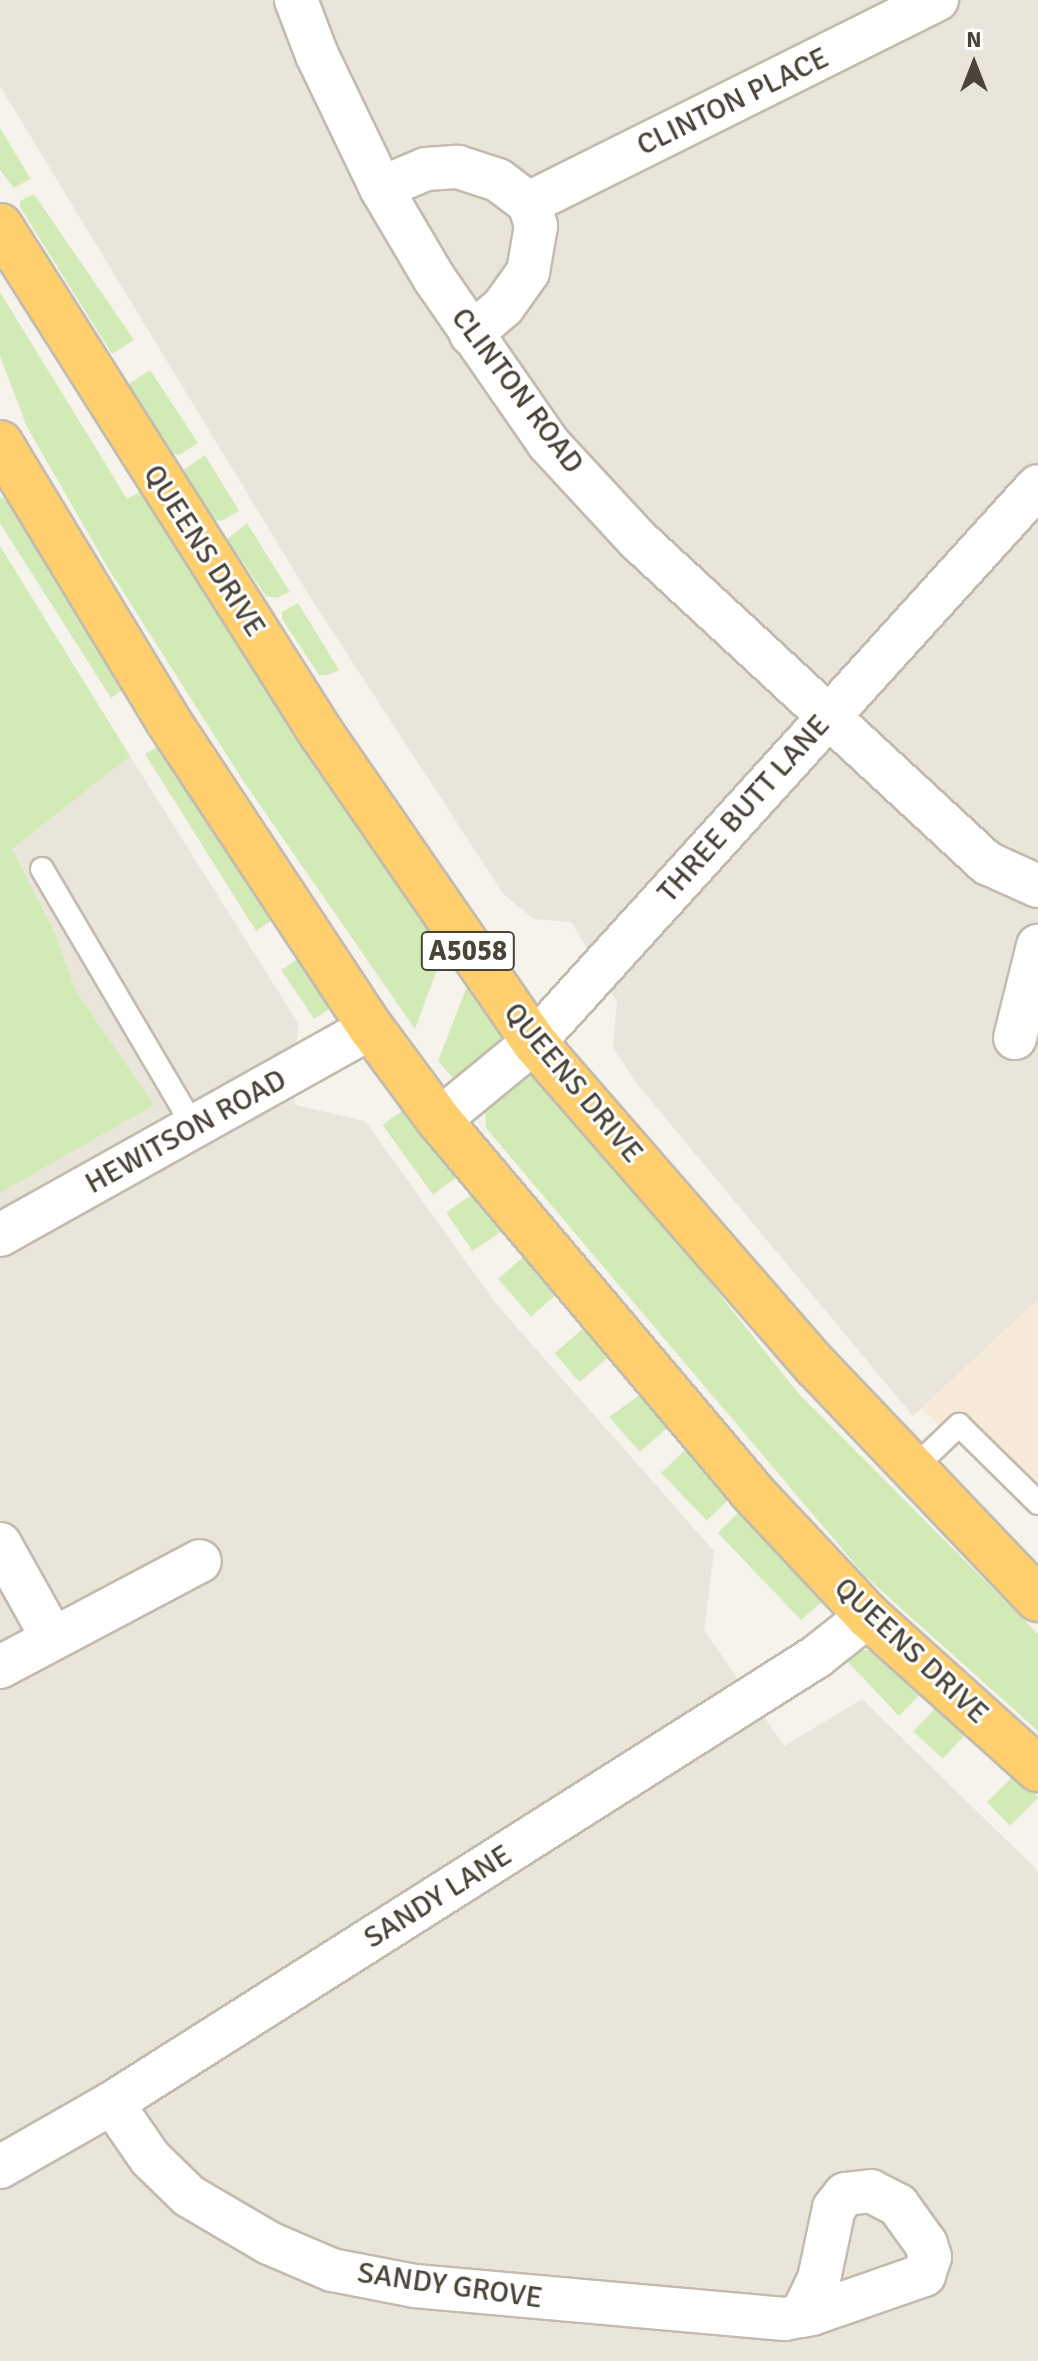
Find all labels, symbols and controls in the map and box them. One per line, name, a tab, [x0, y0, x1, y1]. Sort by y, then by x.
north arrow	[934, 24, 1014, 104]
text: N	[966, 26, 982, 53]
street label: CLINTON PLACE	[631, 40, 835, 164]
street label: CLINTON ROAD	[443, 301, 591, 481]
street label: QUEENS DRIVE	[135, 458, 273, 644]
street label: THREE BUTT LANE	[650, 708, 838, 910]
road number: A5058	[420, 927, 516, 975]
street label: QUEENS DRIVE	[496, 996, 650, 1170]
street label: HEWITSON ROAD	[79, 1062, 293, 1202]
street label: QUEENS DRIVE	[826, 1570, 996, 1732]
street label: SANDY LANE	[358, 1837, 518, 1957]
street label: SANDY GROVE	[355, 2255, 545, 2317]

